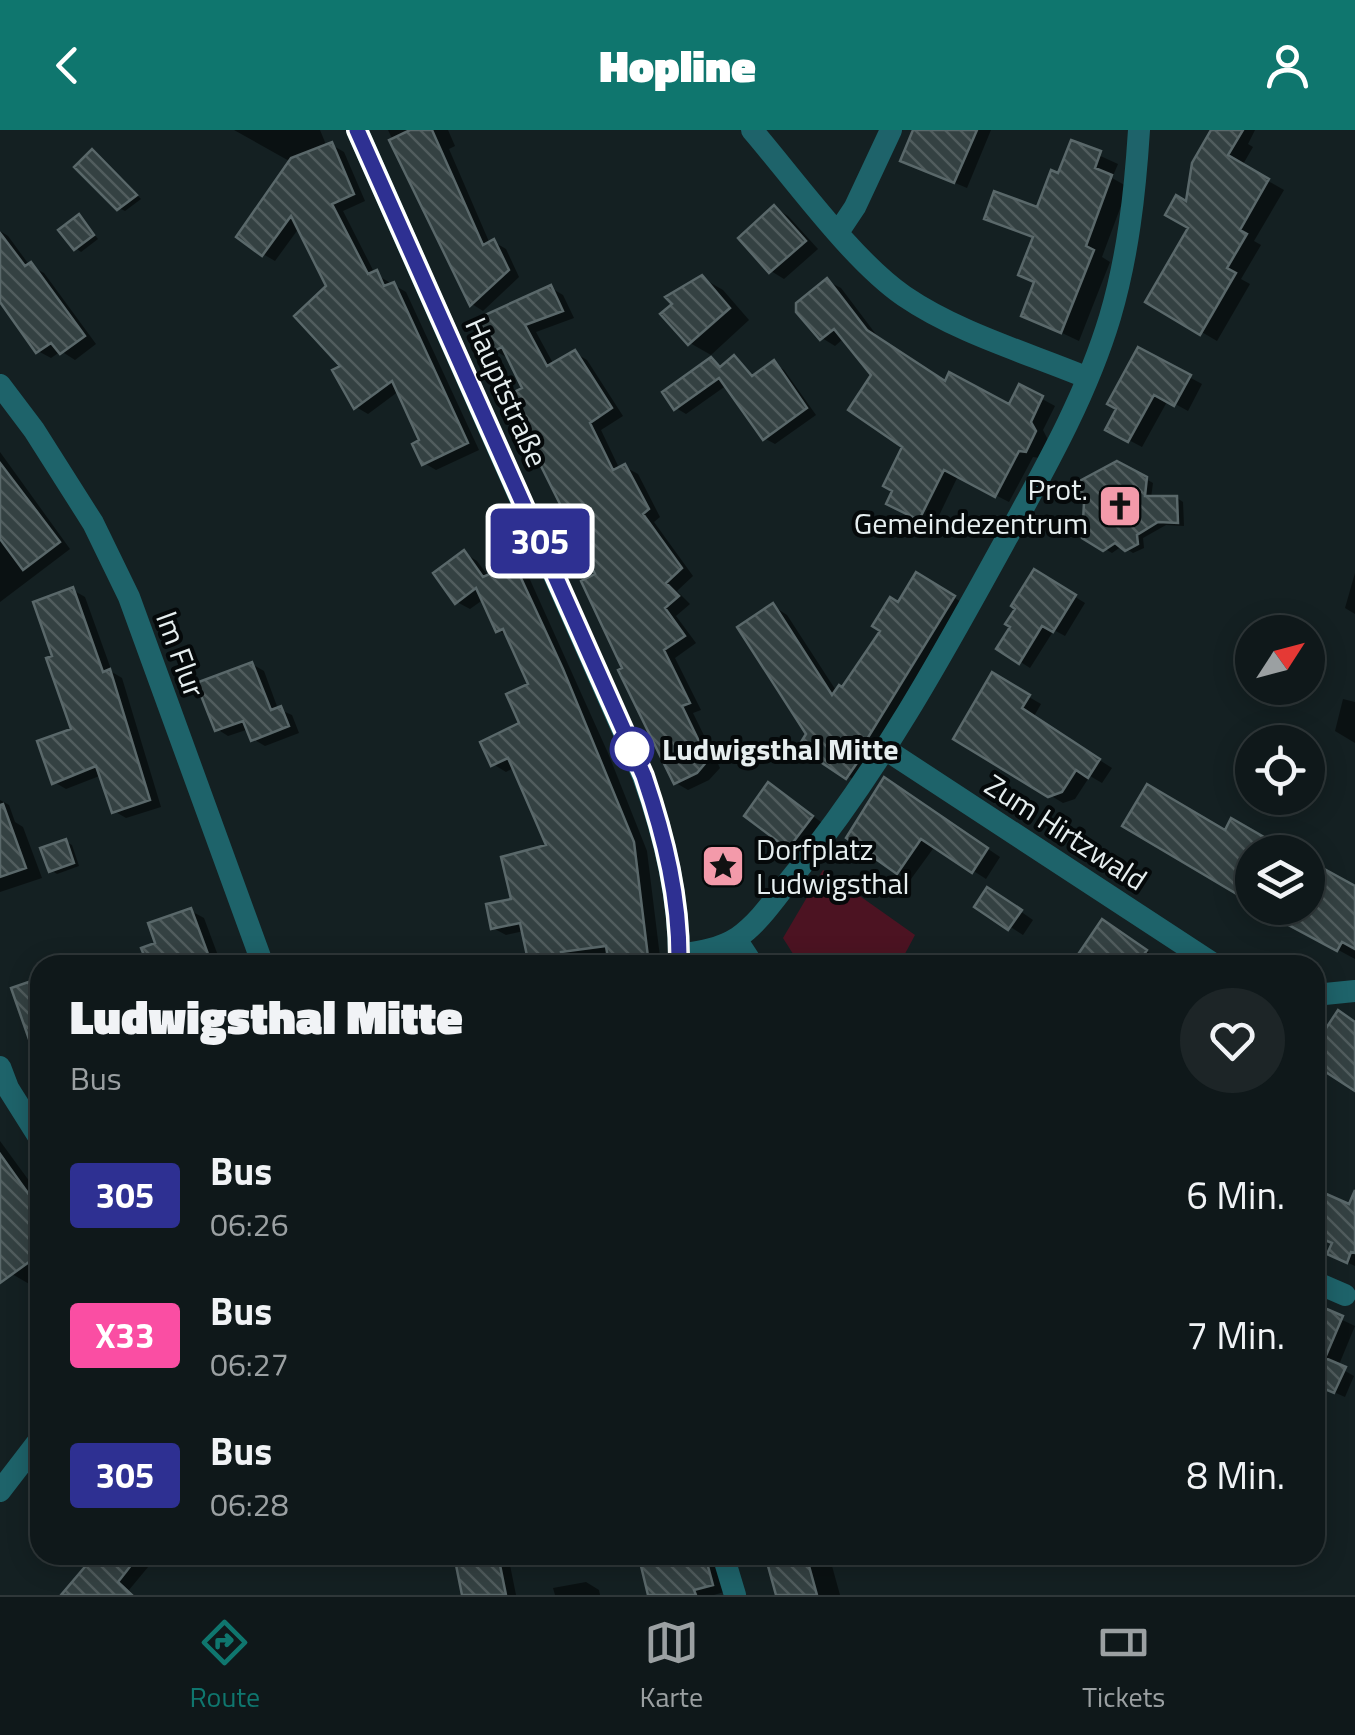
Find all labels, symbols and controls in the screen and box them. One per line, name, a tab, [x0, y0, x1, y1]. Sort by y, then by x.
text: Hopline	[599, 31, 756, 99]
icon: back	[40, 38, 95, 93]
icon: person	[1260, 38, 1315, 93]
street label: Hauptstraße	[454, 310, 560, 474]
place label: Prot. Gemeindezentrum	[854, 466, 1088, 546]
church icon: Prot. Gemeindezentrum	[1097, 483, 1143, 529]
line badge: 305	[482, 508, 598, 574]
text: 305	[511, 514, 569, 568]
street label: Im Flur	[144, 605, 218, 703]
north arrow	[1235, 615, 1325, 705]
map controls	[1235, 615, 1325, 925]
button: locate	[1235, 725, 1325, 815]
place label: Ludwigsthal Mitte	[662, 726, 898, 772]
marker: Ludwigsthal Mitte	[611, 728, 653, 770]
street label: Zum Hirtzwald	[976, 762, 1156, 902]
place label: Dorfplatz Ludwigsthal	[756, 826, 909, 906]
button: layers	[1235, 835, 1325, 925]
place icon: Dorfplatz Ludwigsthal	[700, 843, 746, 889]
text: Ludwigsthal Mitte	[70, 980, 463, 1053]
button: heart	[1180, 988, 1285, 1093]
text: Bus	[70, 1054, 122, 1102]
text: Bus	[210, 1142, 272, 1200]
text: 6 Min.	[1187, 1166, 1285, 1224]
text: 305	[96, 1168, 154, 1222]
text: 06:26	[210, 1200, 289, 1248]
text: Bus	[210, 1282, 272, 1340]
text: 7 Min.	[1187, 1306, 1285, 1364]
text: X33	[95, 1308, 155, 1362]
text: 06:27	[210, 1340, 289, 1388]
text: Bus	[210, 1422, 272, 1480]
text: 8 Min.	[1187, 1446, 1285, 1504]
text: 305	[96, 1448, 154, 1502]
text: 06:28	[210, 1480, 289, 1528]
tab: Route	[190, 1615, 260, 1718]
tab: Karte	[639, 1615, 703, 1718]
tab: Tickets	[1082, 1615, 1165, 1718]

